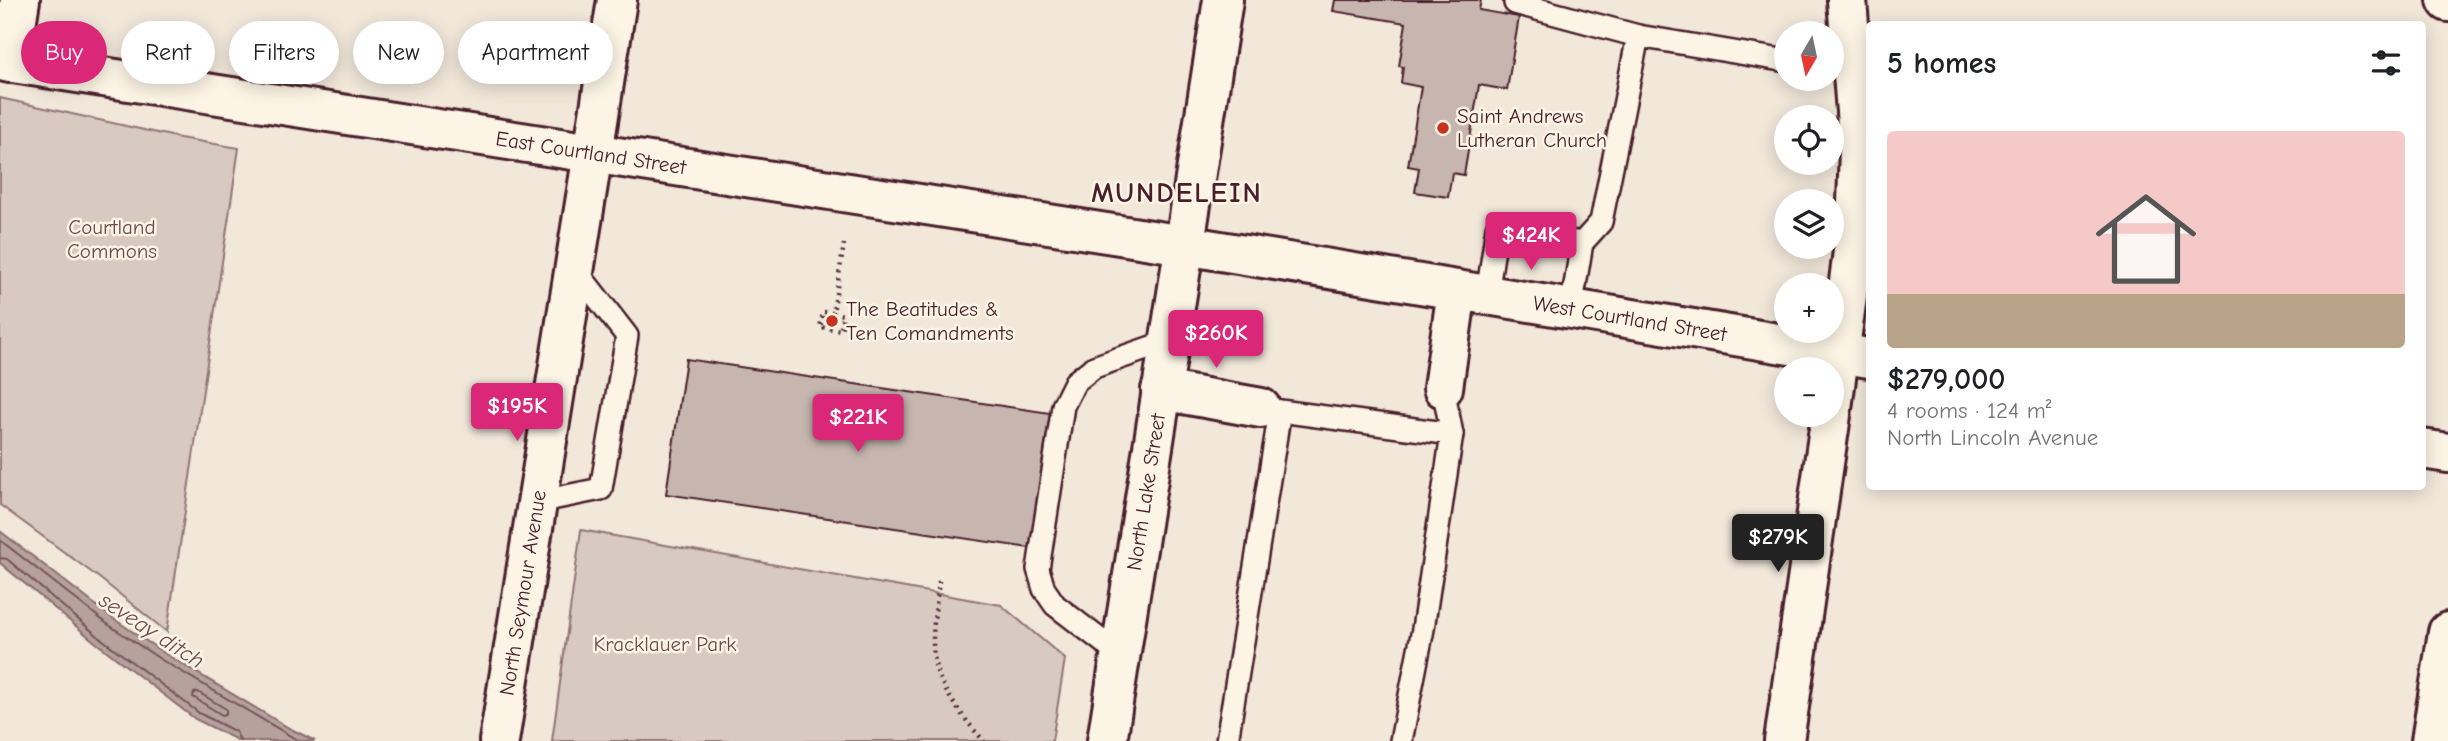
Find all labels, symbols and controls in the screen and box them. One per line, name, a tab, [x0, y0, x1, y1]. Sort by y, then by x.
chip: Buy	[21, 21, 107, 84]
chip: Rent	[121, 21, 215, 84]
chip: Filters	[229, 21, 339, 84]
chip: New	[353, 21, 444, 84]
chip: Apartment	[458, 21, 613, 84]
north arrow	[1774, 21, 1844, 91]
map controls	[1774, 21, 1844, 427]
icon: filters	[2367, 44, 2405, 82]
text: 5 homes	[1887, 46, 1996, 81]
place label: Saint Andrews Lutheran Church	[1457, 104, 1607, 152]
button: locate	[1774, 105, 1844, 175]
marker: Saint Andrews Lutheran Church	[1435, 120, 1451, 136]
street label: East Courtland Street	[494, 126, 689, 180]
icon: home	[2083, 176, 2209, 302]
district label: MUNDELEIN	[1091, 177, 1263, 209]
button: layers	[1774, 189, 1844, 259]
pin: $424K	[1482, 212, 1580, 272]
park label: Courtland Commons	[67, 215, 157, 263]
text: $424K	[1501, 221, 1561, 248]
button: +	[1774, 273, 1844, 343]
street label: West Courtland Street	[1531, 291, 1729, 346]
place label: The Beatitudes & Ten Comandments	[846, 297, 1014, 345]
pin: $260K	[1167, 310, 1265, 370]
marker: The Beatitudes & Ten Comandments	[824, 313, 840, 329]
text: $260K	[1184, 319, 1248, 346]
button: −	[1774, 357, 1844, 427]
text: $279,000	[1887, 362, 2006, 397]
pin: $195K	[468, 384, 566, 443]
text: $195K	[487, 392, 547, 419]
pin: $221K	[809, 394, 907, 454]
text: 4 rooms · 124 m²	[1887, 397, 2051, 424]
text: $221K	[829, 403, 887, 430]
street label: North Lake Street	[1122, 411, 1170, 572]
text: North Lincoln Avenue	[1887, 424, 2098, 451]
street label: North Seymour Avenue	[494, 488, 551, 697]
pin: $279K	[1729, 514, 1827, 574]
text: $279K	[1748, 523, 1808, 550]
water label: seveay ditch	[93, 586, 209, 674]
park label: Kracklauer Park	[593, 632, 737, 656]

